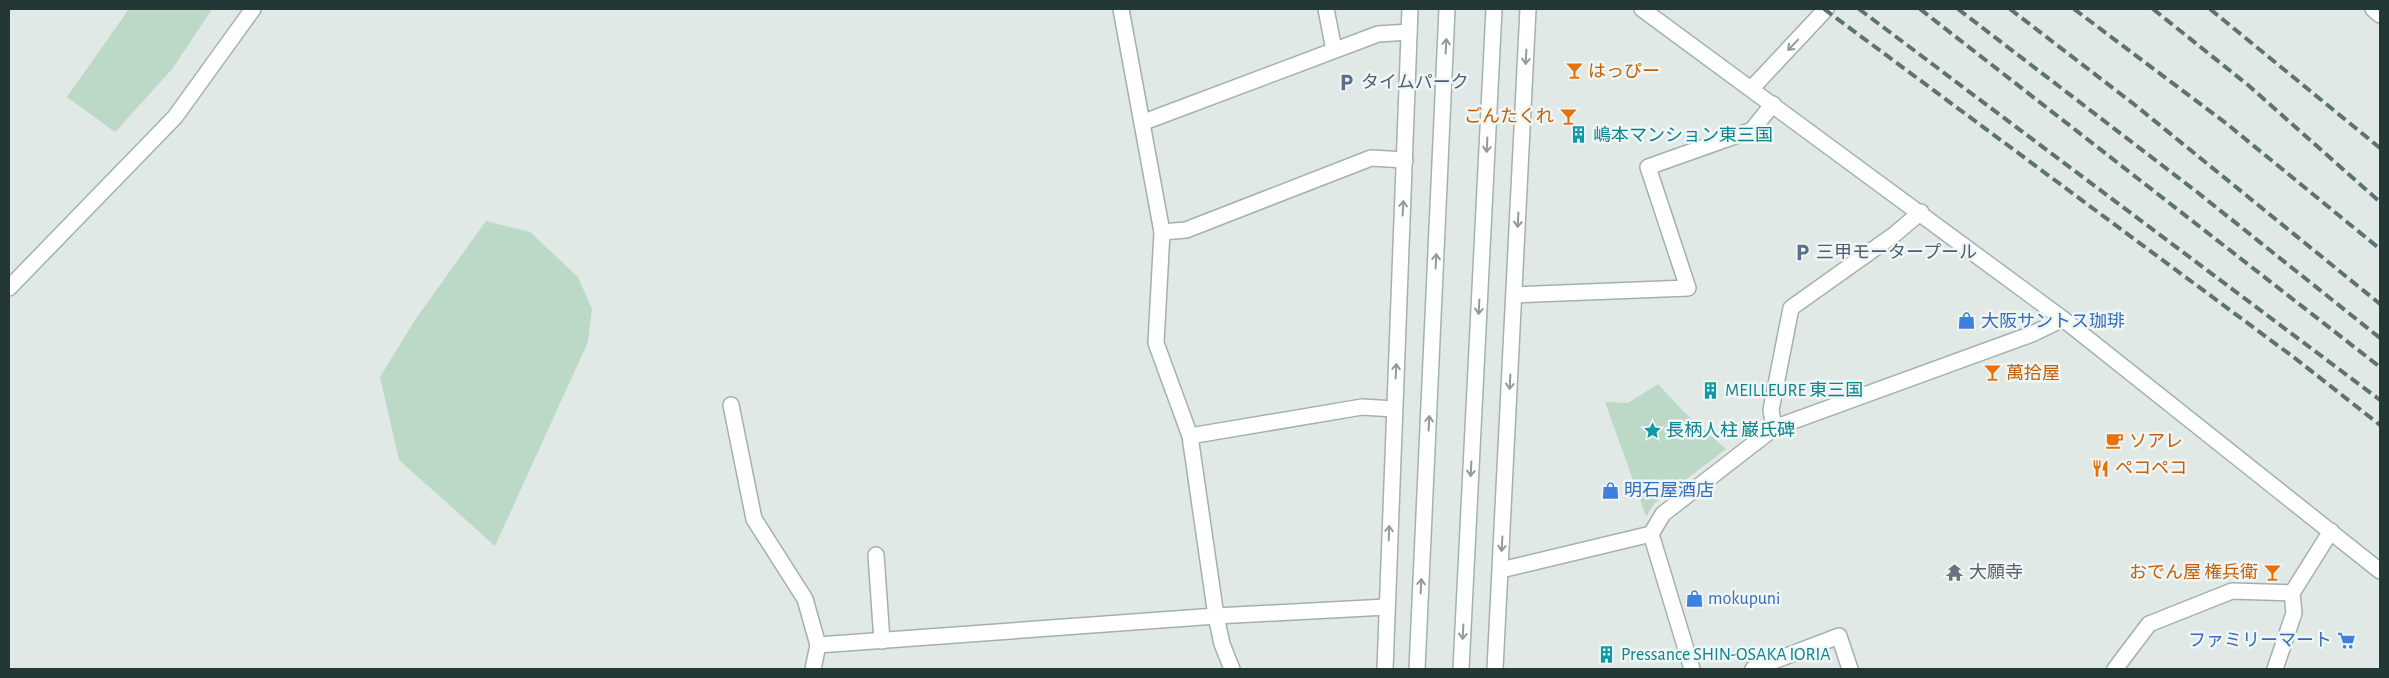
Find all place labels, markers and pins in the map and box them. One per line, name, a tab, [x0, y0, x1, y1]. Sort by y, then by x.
bar icon: はっぴー	[1564, 61, 1584, 81]
place label: はっぴー	[1588, 63, 1660, 81]
parking icon: タイムパーク	[1337, 72, 1357, 92]
place label: タイムパーク	[1361, 73, 1469, 92]
place label: ごんたくれ	[1464, 106, 1554, 126]
bar icon: ごんたくれ	[1558, 106, 1578, 126]
building icon: 嶋本マンション東三国	[1569, 125, 1589, 145]
place label: 嶋本マンション東三国	[1593, 125, 1773, 145]
parking icon: 三甲モータープール	[1792, 242, 1812, 262]
place label: 三甲モータープール	[1816, 243, 1977, 262]
shop icon: 大阪サントス珈琲	[1957, 311, 1977, 331]
place label: 大阪サントス珈琲	[1981, 312, 2125, 331]
bar icon: 萬拾屋	[1982, 363, 2002, 383]
place label: 萬拾屋	[2006, 363, 2060, 383]
building icon: MEILLEURE 東三国	[1701, 380, 1721, 400]
place label: MEILLEURE 東三国	[1725, 381, 1863, 400]
place icon: 長柄人柱 巌氏碑	[1642, 420, 1662, 440]
place label: 長柄人柱 巌氏碑	[1666, 420, 1795, 440]
cafe icon: ソアレ	[2105, 431, 2125, 451]
place label: ソアレ	[2129, 433, 2183, 451]
restaurant icon: ペコペコ	[2091, 458, 2111, 478]
place label: ペコペコ	[2115, 460, 2187, 478]
shop icon: 明石屋酒店	[1600, 480, 1620, 500]
place label: 明石屋酒店	[1624, 481, 1714, 500]
temple icon: 大願寺	[1945, 562, 1965, 582]
place label: おでん屋 権兵衛	[2129, 562, 2258, 582]
bar icon: おでん屋 権兵衛	[2262, 562, 2282, 582]
place label: 大願寺	[1969, 563, 2023, 582]
shop icon: mokupuni	[1684, 588, 1704, 608]
place label: mokupuni	[1708, 590, 1780, 608]
supermarket icon: ファミリーマート	[2336, 630, 2356, 650]
place label: ファミリーマート	[2188, 632, 2332, 650]
building icon: Pressance SHIN-OSAKA IORIA	[1597, 644, 1617, 664]
place label: Pressance SHIN-OSAKA IORIA	[1621, 646, 1831, 664]

